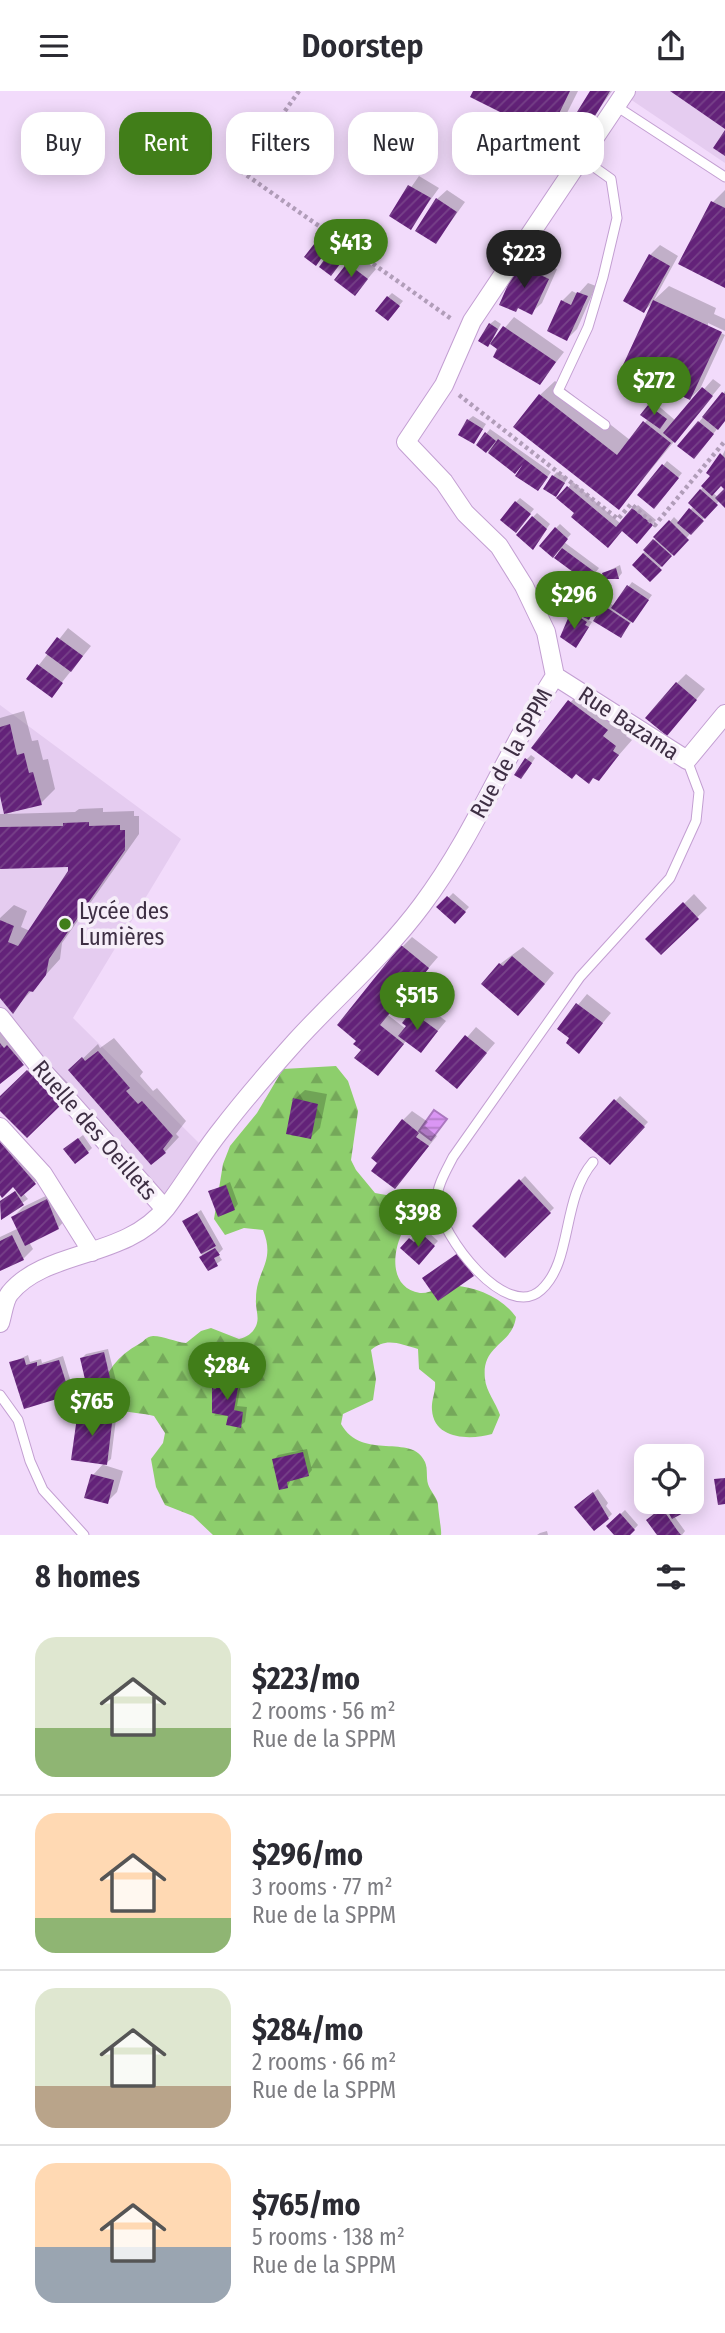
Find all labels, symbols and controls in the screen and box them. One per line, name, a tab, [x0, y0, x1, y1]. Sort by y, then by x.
icon: menu	[35, 27, 73, 65]
text: Doorstep	[301, 27, 424, 65]
icon: share	[652, 27, 690, 65]
chip: Buy	[21, 112, 105, 175]
chip: Rent	[119, 112, 212, 175]
chip: Filters	[226, 112, 334, 175]
chip: New	[348, 112, 438, 175]
chip: Apartment	[452, 112, 604, 175]
pin: $413	[310, 219, 392, 279]
text: $413	[330, 228, 372, 256]
pin: $223	[483, 231, 565, 290]
text: $223	[502, 239, 546, 267]
pin: $272	[613, 357, 695, 417]
text: $272	[633, 366, 675, 394]
pin: $296	[533, 571, 615, 631]
text: $296	[551, 580, 597, 608]
street label: Rue Bazama	[573, 680, 685, 766]
street label: Rue de la SPPM	[464, 683, 558, 823]
place label: Lycée des Lumières	[79, 897, 169, 951]
marker: Lycée des Lumières	[57, 916, 73, 932]
pin: $515	[376, 972, 458, 1032]
text: $515	[396, 981, 438, 1009]
street label: Ruelle des Oeillets	[27, 1054, 163, 1206]
pin: $398	[377, 1189, 459, 1249]
text: $398	[395, 1198, 441, 1226]
pin: $284	[186, 1343, 268, 1402]
text: $284	[204, 1351, 250, 1379]
pin: $765	[51, 1379, 133, 1438]
text: $765	[70, 1387, 114, 1415]
map controls	[634, 1444, 704, 1514]
button: locate	[634, 1444, 704, 1514]
icon: filters	[652, 1558, 690, 1596]
text: 8 homes	[35, 1559, 140, 1595]
text: $223/mo	[252, 1661, 360, 1697]
icon: home	[91, 1665, 175, 1749]
text: 2 rooms · 56 m²	[252, 1697, 396, 1725]
text: Rue de la SPPM	[252, 1725, 396, 1753]
text: $296/mo	[252, 1837, 363, 1873]
icon: home	[91, 1841, 175, 1925]
text: 3 rooms · 77 m²	[252, 1873, 393, 1901]
text: Rue de la SPPM	[252, 1901, 396, 1929]
text: $284/mo	[252, 2012, 363, 2048]
icon: home	[91, 2016, 175, 2100]
text: 2 rooms · 66 m²	[252, 2048, 396, 2076]
text: Rue de la SPPM	[252, 2076, 396, 2104]
text: $765/mo	[252, 2187, 360, 2223]
icon: home	[91, 2191, 175, 2275]
text: 5 rooms · 138 m²	[252, 2223, 405, 2251]
text: Rue de la SPPM	[252, 2251, 396, 2279]

